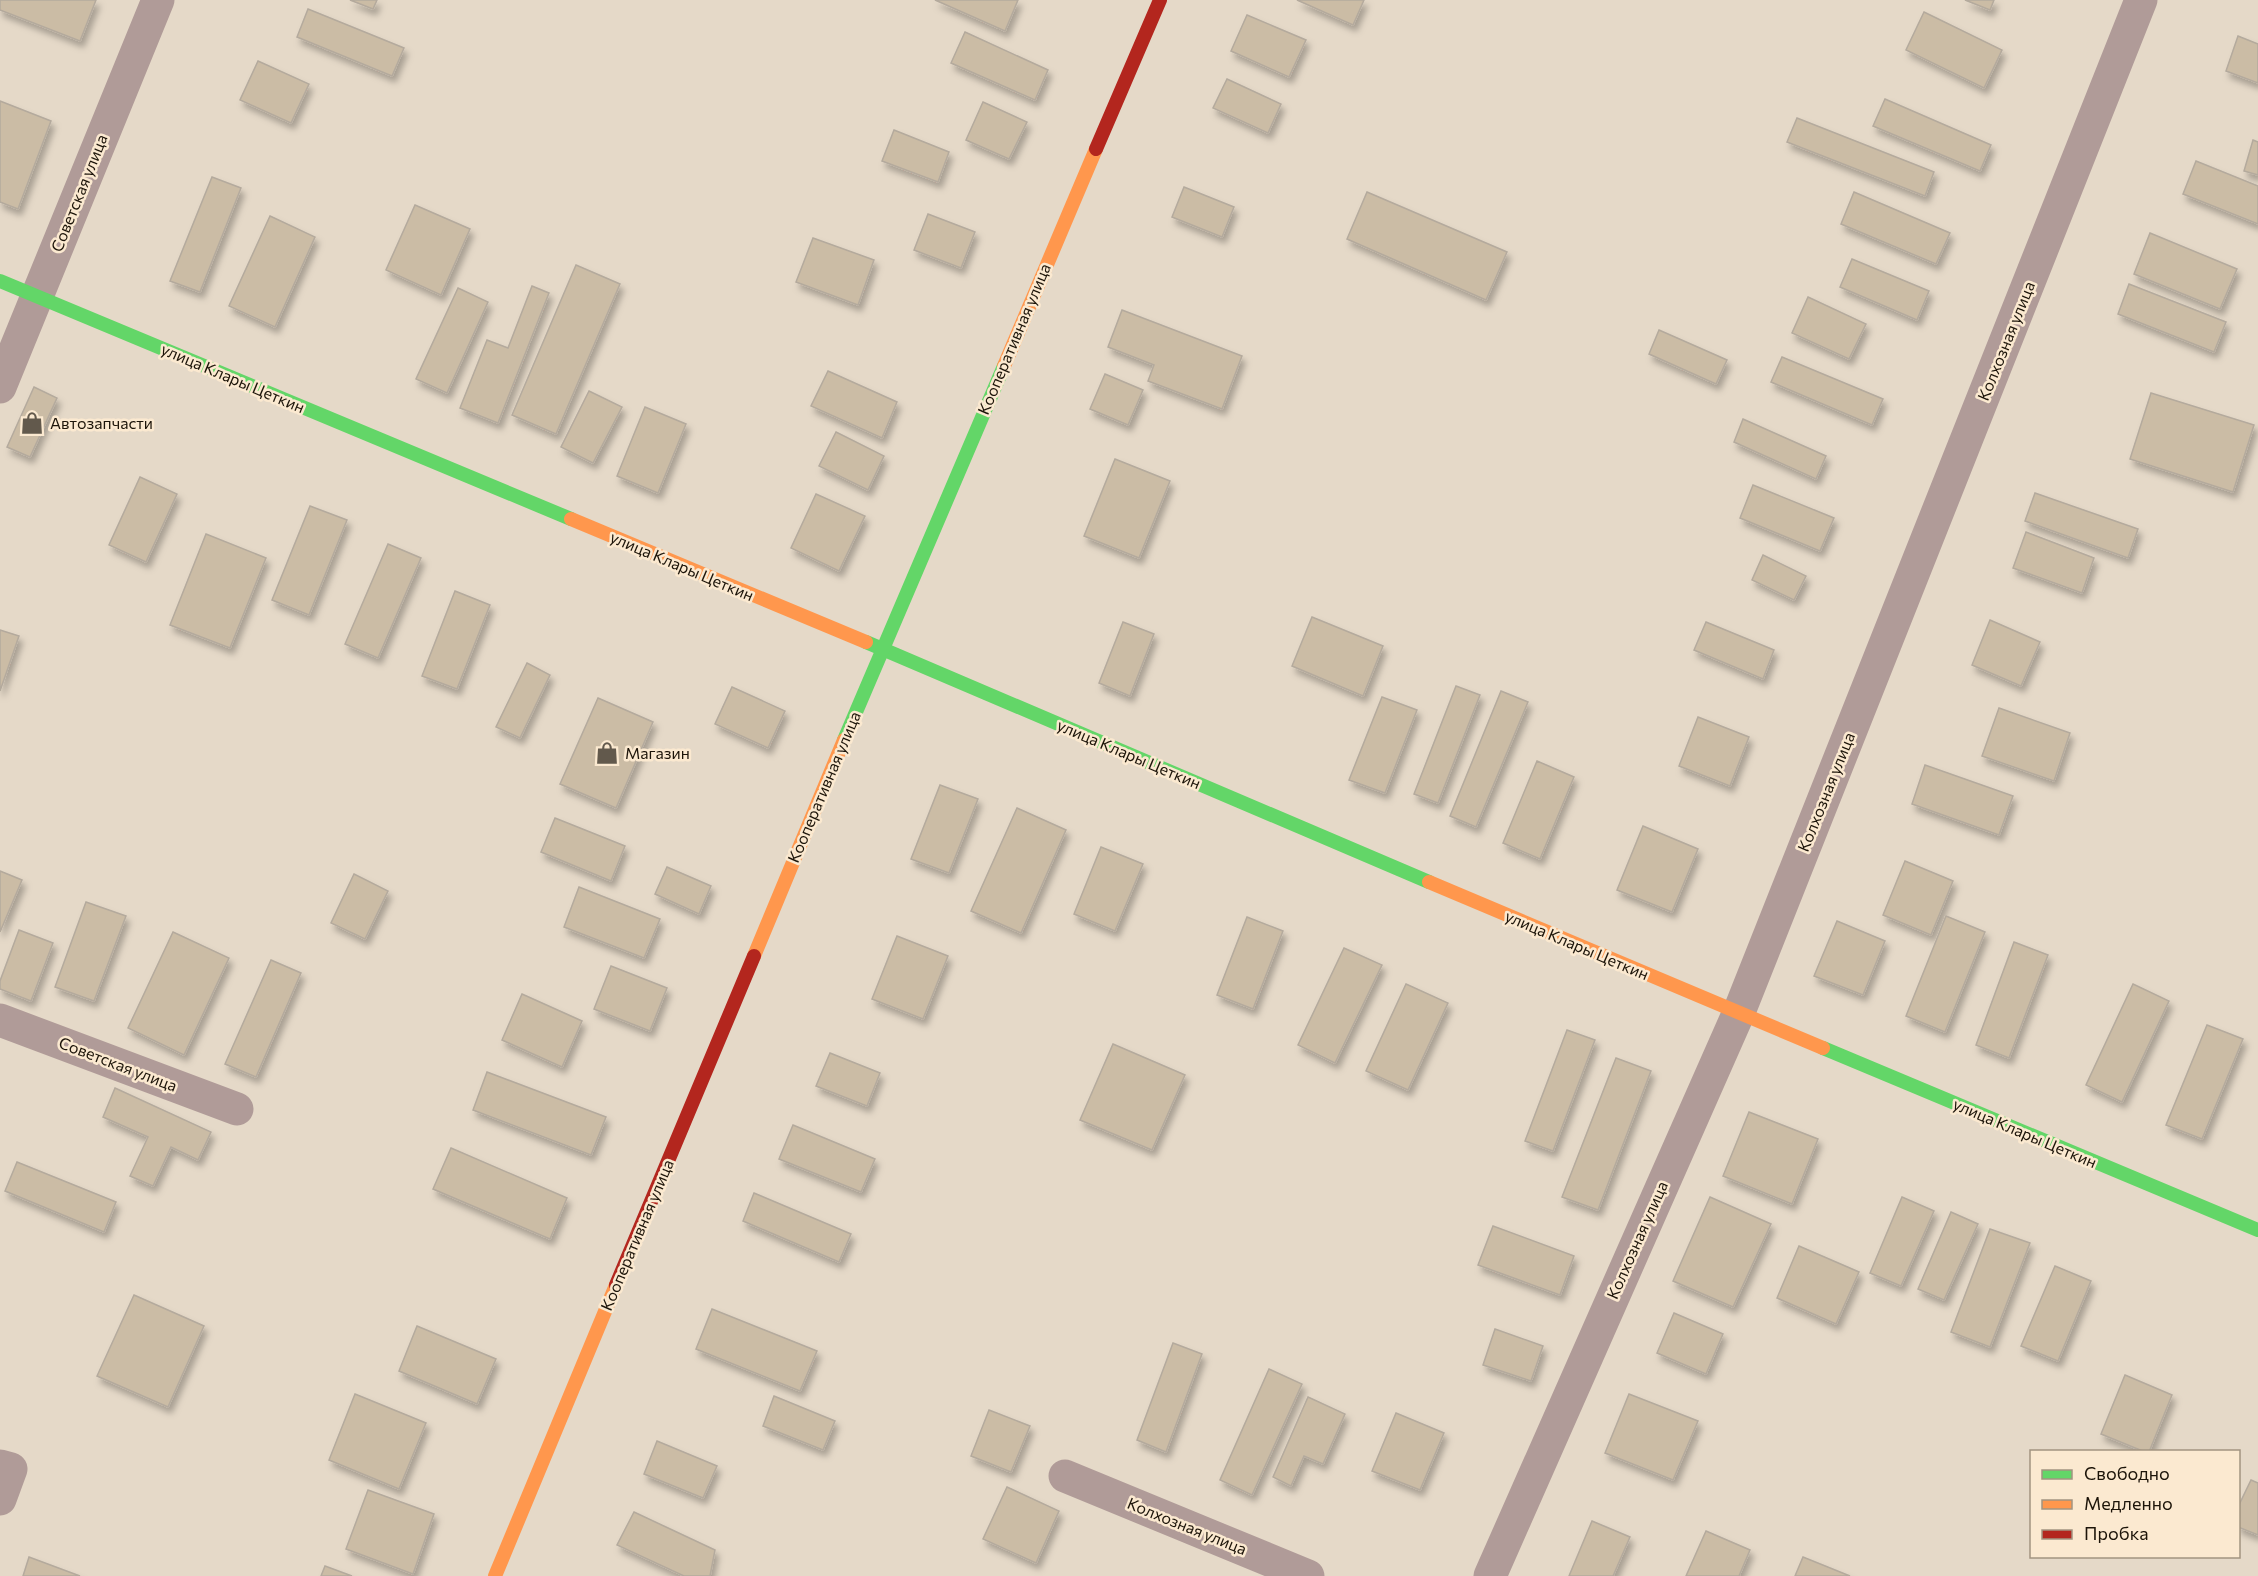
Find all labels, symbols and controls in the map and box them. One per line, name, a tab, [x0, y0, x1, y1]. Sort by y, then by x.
street label: Советская улица	[46, 131, 111, 254]
street label: Кооперативная улица	[973, 260, 1054, 417]
street label: Колхозная улица	[1973, 278, 2038, 403]
street label: улица Клары Цеткин	[159, 339, 308, 416]
shop icon: Автозапчасти	[19, 410, 45, 436]
place label: Автозапчасти	[50, 413, 153, 432]
street label: улица Клары Цеткин	[608, 527, 757, 604]
street label: Кооперативная улица	[783, 708, 864, 865]
street label: улица Клары Цеткин	[1055, 715, 1204, 792]
street label: Колхозная улица	[1793, 729, 1858, 854]
shop icon: Магазин	[594, 740, 620, 766]
place label: Магазин	[625, 743, 690, 762]
street label: улица Клары Цеткин	[1503, 906, 1652, 983]
street label: Советская улица	[56, 1032, 180, 1095]
street label: улица Клары Цеткин	[1951, 1094, 2100, 1171]
street label: Кооперативная улица	[596, 1156, 677, 1313]
street label: Колхозная улица	[1602, 1178, 1671, 1302]
legend	[2030, 1450, 2240, 1558]
text: Свободно	[2084, 1462, 2170, 1484]
text: Медленно	[2084, 1492, 2173, 1514]
street label: Колхозная улица	[1125, 1493, 1250, 1558]
text: Пробка	[2084, 1522, 2149, 1544]

